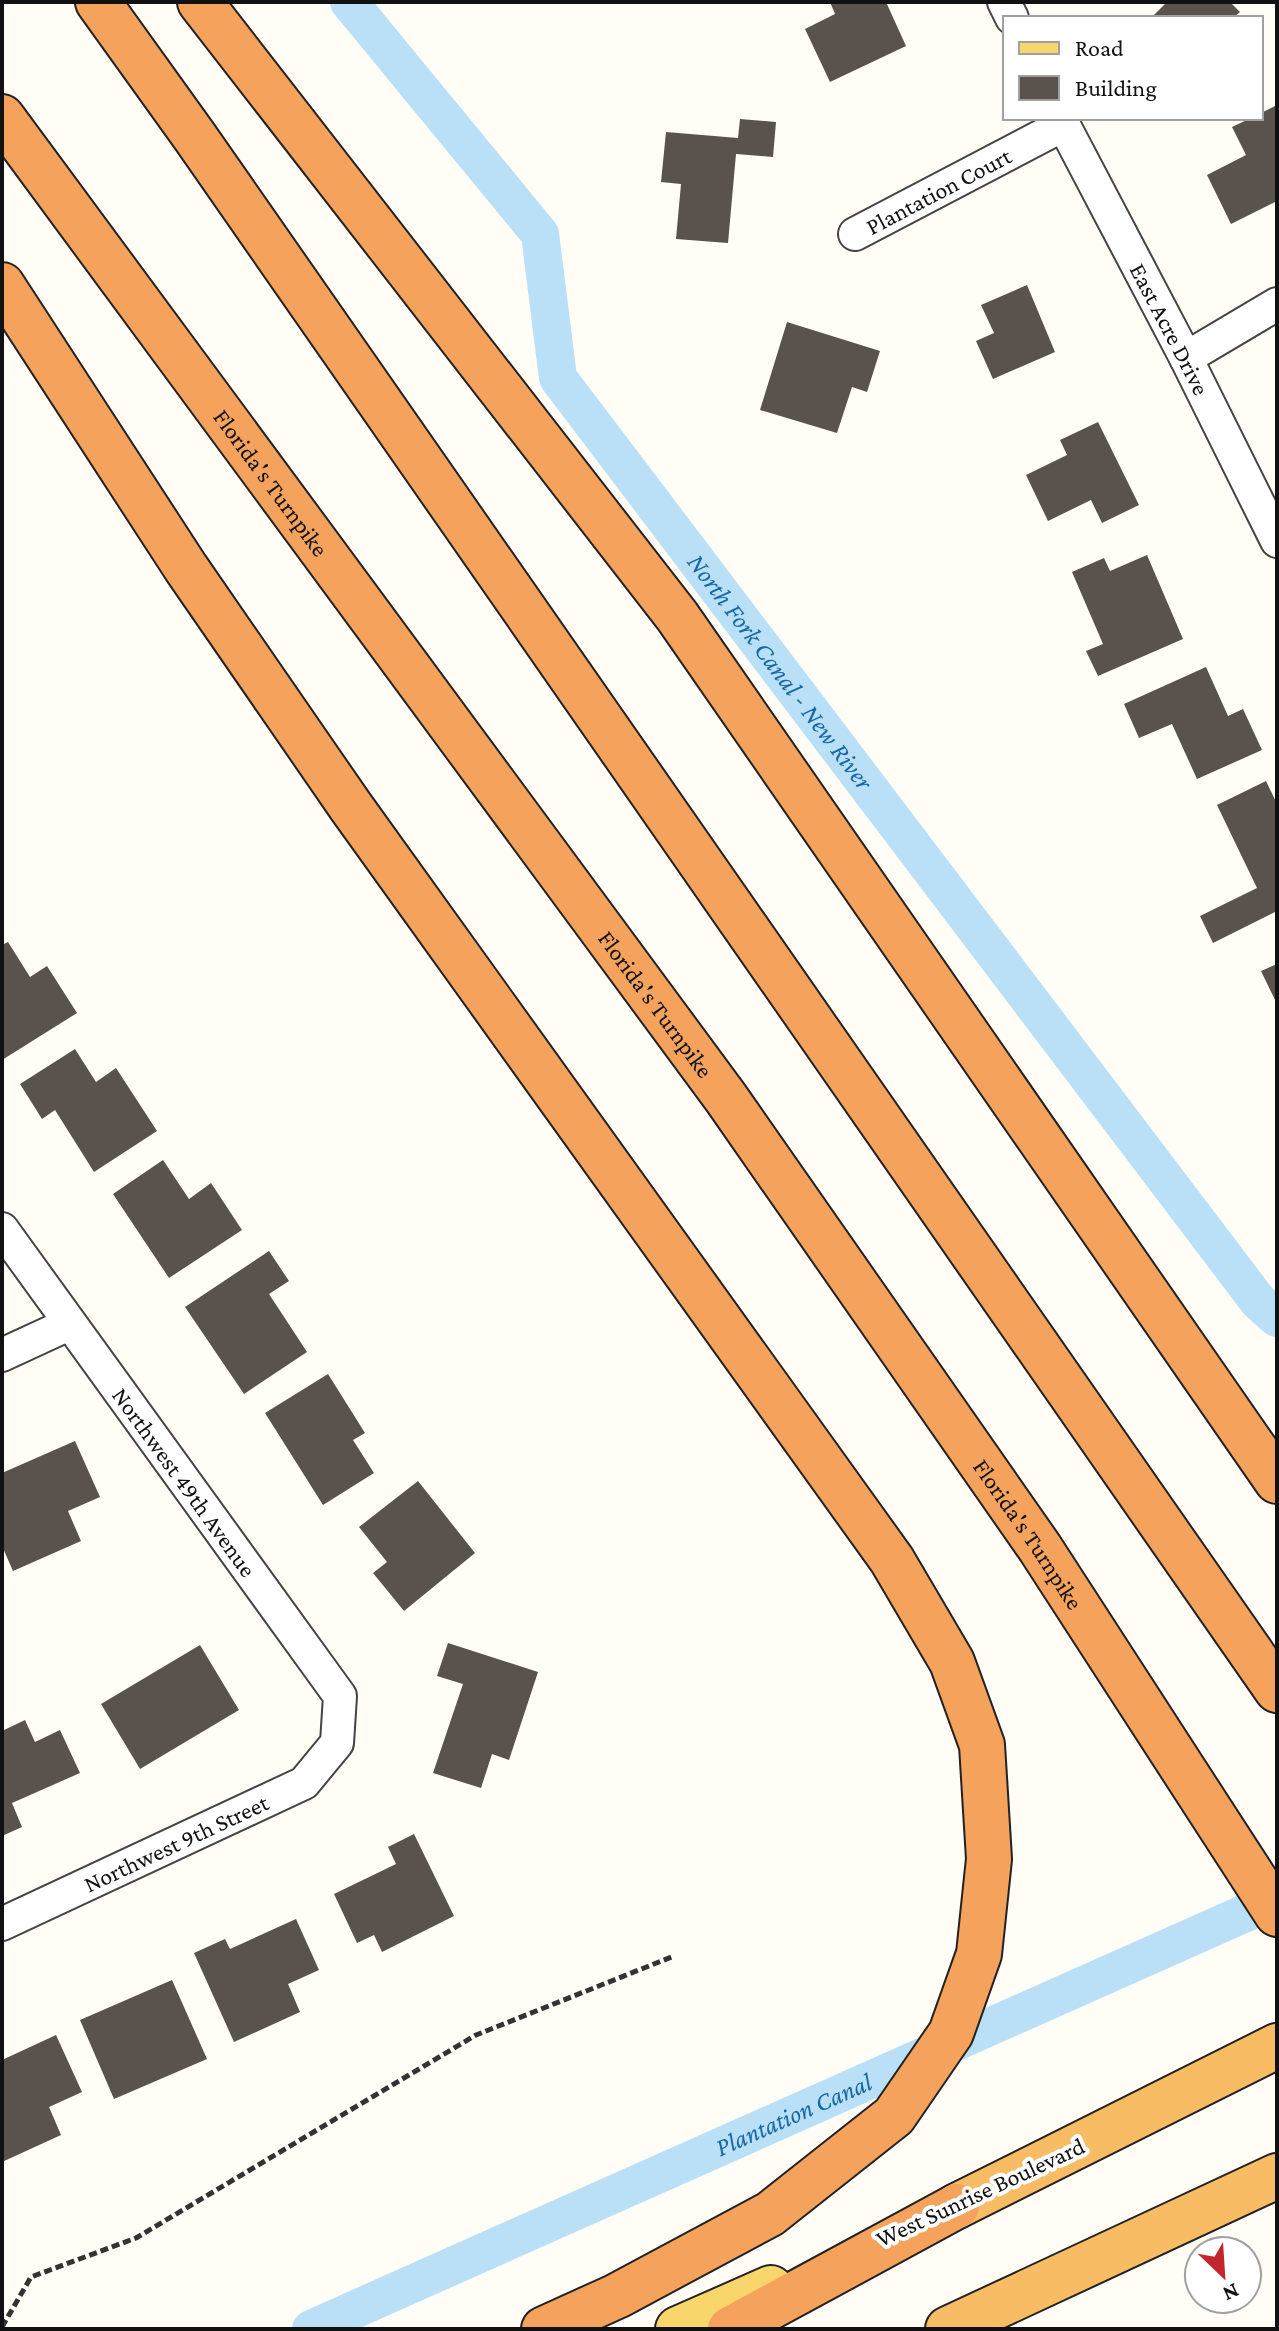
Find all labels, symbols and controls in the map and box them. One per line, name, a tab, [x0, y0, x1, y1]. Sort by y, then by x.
legend	[1003, 16, 1263, 120]
text: Road	[1075, 34, 1124, 61]
text: Building	[1075, 74, 1157, 101]
street label: Plantation Court	[861, 141, 1016, 239]
street label: East Acre Drive	[1125, 258, 1216, 399]
street label: Florida's Turnpike	[209, 404, 335, 561]
water label: North Fork Canal - New River	[682, 548, 880, 796]
street label: Florida's Turnpike	[593, 925, 719, 1082]
street label: Northwest 49th Avenue	[107, 1382, 262, 1582]
street label: Florida's Turnpike	[968, 1453, 1089, 1614]
street label: Northwest 9th Street	[79, 1788, 273, 1898]
water label: Plantation Canal	[711, 2067, 877, 2162]
street label: West Sunrise Boulevard	[872, 2132, 1089, 2252]
north arrow	[1183, 2235, 1263, 2315]
text: N	[1219, 2278, 1243, 2307]

